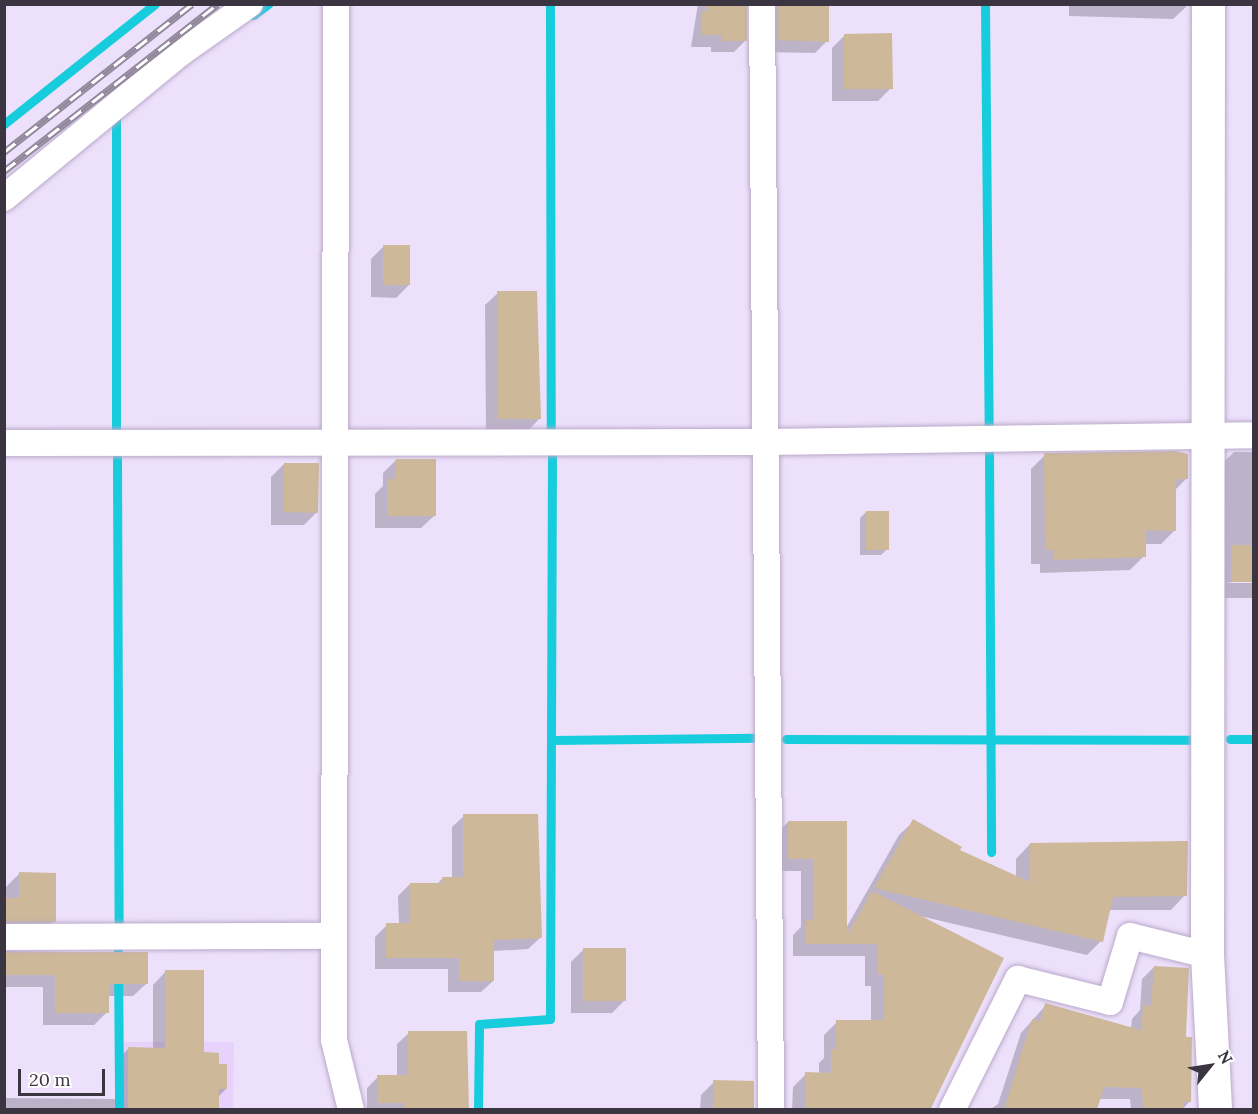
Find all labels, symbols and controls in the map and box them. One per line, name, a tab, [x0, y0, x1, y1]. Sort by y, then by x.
north arrow	[1180, 1036, 1240, 1096]
text: N	[1214, 1047, 1237, 1067]
scale bar	[21, 1057, 108, 1095]
text: 20 m	[29, 1068, 71, 1091]

